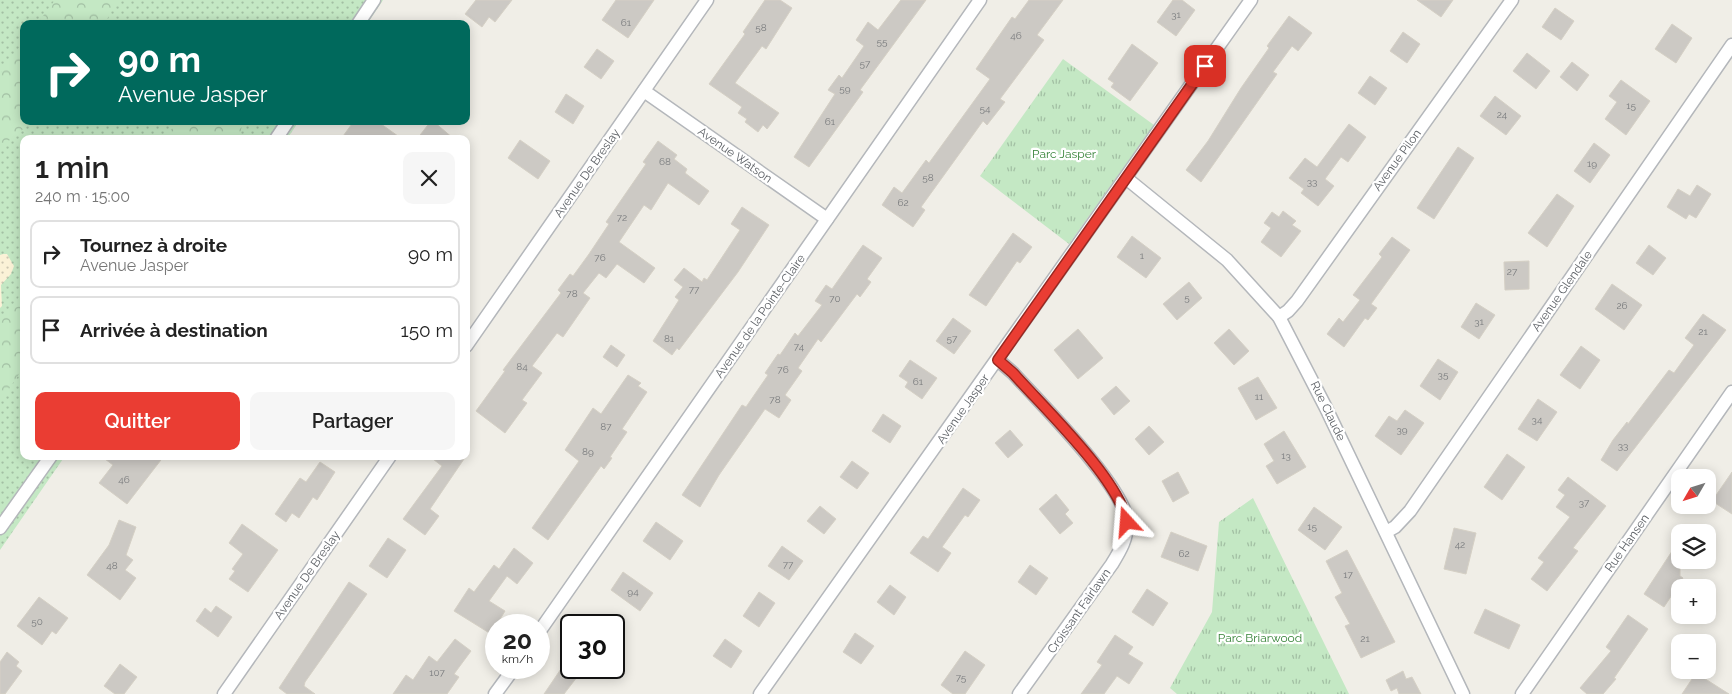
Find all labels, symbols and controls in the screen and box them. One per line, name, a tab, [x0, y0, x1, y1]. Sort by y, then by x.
house number: 31	[1171, 9, 1182, 20]
house number: 61	[621, 17, 632, 28]
house number: 58	[755, 22, 767, 33]
house number: 46	[1010, 30, 1022, 41]
house number: 55	[877, 36, 888, 47]
text: 90 m	[118, 39, 201, 80]
icon: right	[35, 40, 100, 105]
pin	[1184, 45, 1226, 87]
icon: arrive	[1191, 52, 1219, 80]
house number: 57	[860, 58, 871, 69]
text: Avenue Jasper	[118, 81, 267, 107]
house number: 59	[839, 83, 851, 94]
house number: 15	[1626, 100, 1636, 111]
house number: 54	[980, 103, 991, 114]
house number: 24	[1497, 109, 1508, 120]
house number: 61	[825, 116, 836, 127]
street label: Avenue Watson	[695, 124, 775, 186]
street label: Avenue De Breslay	[551, 126, 623, 220]
street label: Avenue Pilon	[1370, 126, 1424, 194]
park label: Parc Jasper	[1032, 147, 1097, 161]
text: 1 min	[35, 150, 110, 185]
button: close	[403, 152, 455, 204]
house number: 68	[659, 156, 671, 167]
house number: 19	[1587, 158, 1597, 169]
house number: 58	[922, 172, 934, 183]
house number: 33	[1307, 176, 1317, 187]
text: 240 m · 15:00	[35, 187, 130, 206]
house number: 62	[897, 197, 909, 208]
house number: 72	[617, 212, 627, 223]
text: Tournez à droite	[80, 234, 227, 256]
icon: right	[37, 240, 65, 268]
text: 90 m	[408, 243, 453, 265]
street label: Avenue Glendale	[1529, 248, 1595, 334]
house number: 1	[1140, 250, 1145, 261]
house number: 76	[594, 252, 606, 263]
street label: Avenue de la Pointe-Claire	[712, 252, 808, 380]
text: Avenue Jasper	[80, 256, 189, 275]
house number: 27	[1507, 266, 1518, 277]
house number: 77	[689, 284, 700, 295]
house number: 78	[566, 288, 578, 299]
house number: 5	[1184, 292, 1190, 303]
house number: 70	[829, 293, 841, 304]
house number: 26	[1616, 300, 1628, 311]
icon: arrive	[37, 316, 65, 344]
house number: 31	[1474, 316, 1485, 327]
text: Arrivée à destination	[80, 319, 268, 341]
text: 150 m	[401, 319, 453, 341]
house number: 21	[1698, 326, 1708, 337]
house number: 81	[664, 333, 675, 344]
house number: 57	[947, 333, 958, 344]
house number: 74	[794, 341, 805, 352]
house number: 84	[516, 361, 528, 372]
house number: 76	[777, 364, 789, 375]
house number: 35	[1438, 369, 1449, 380]
street label: Avenue Jasper	[934, 371, 993, 446]
house number: 61	[913, 376, 924, 387]
street label: Rue Claude	[1308, 379, 1348, 443]
house number: 11	[1255, 391, 1264, 402]
button: Quitter	[35, 392, 240, 450]
button: Partager	[250, 392, 455, 450]
house number: 78	[769, 394, 781, 405]
house number: 34	[1532, 414, 1543, 425]
house number: 87	[600, 421, 612, 432]
house number: 39	[1396, 424, 1408, 435]
house number: 33	[1618, 440, 1628, 451]
house number: 89	[582, 446, 594, 457]
house number: 13	[1281, 450, 1291, 461]
north arrow	[1671, 469, 1716, 514]
map controls	[1671, 469, 1716, 679]
house number: 46	[118, 474, 130, 485]
position arrow	[1100, 495, 1152, 547]
house number: 37	[1579, 497, 1590, 508]
street label: Rue Hansen	[1602, 511, 1652, 575]
house number: 15	[1307, 521, 1317, 532]
button: layers	[1671, 524, 1716, 569]
street label: Avenue De Breslay	[271, 528, 343, 622]
house number: 42	[1455, 539, 1465, 550]
house number: 62	[1178, 548, 1190, 559]
house number: 77	[783, 559, 794, 570]
house number: 48	[106, 560, 118, 571]
street label: Croissant Fairlawn	[1045, 566, 1113, 656]
house number: 17	[1343, 569, 1353, 580]
button: +	[1671, 579, 1716, 624]
house number: 94	[627, 586, 639, 597]
speed limit sign: 30	[560, 614, 625, 679]
house number: 50	[31, 616, 43, 627]
text: 20	[503, 625, 532, 655]
park label: Parc Briarwood	[1218, 631, 1302, 645]
house number: 21	[1360, 633, 1370, 644]
button: −	[1671, 634, 1716, 679]
text: km/h	[502, 652, 533, 666]
house number: 107	[429, 667, 445, 678]
house number: 75	[956, 672, 967, 683]

